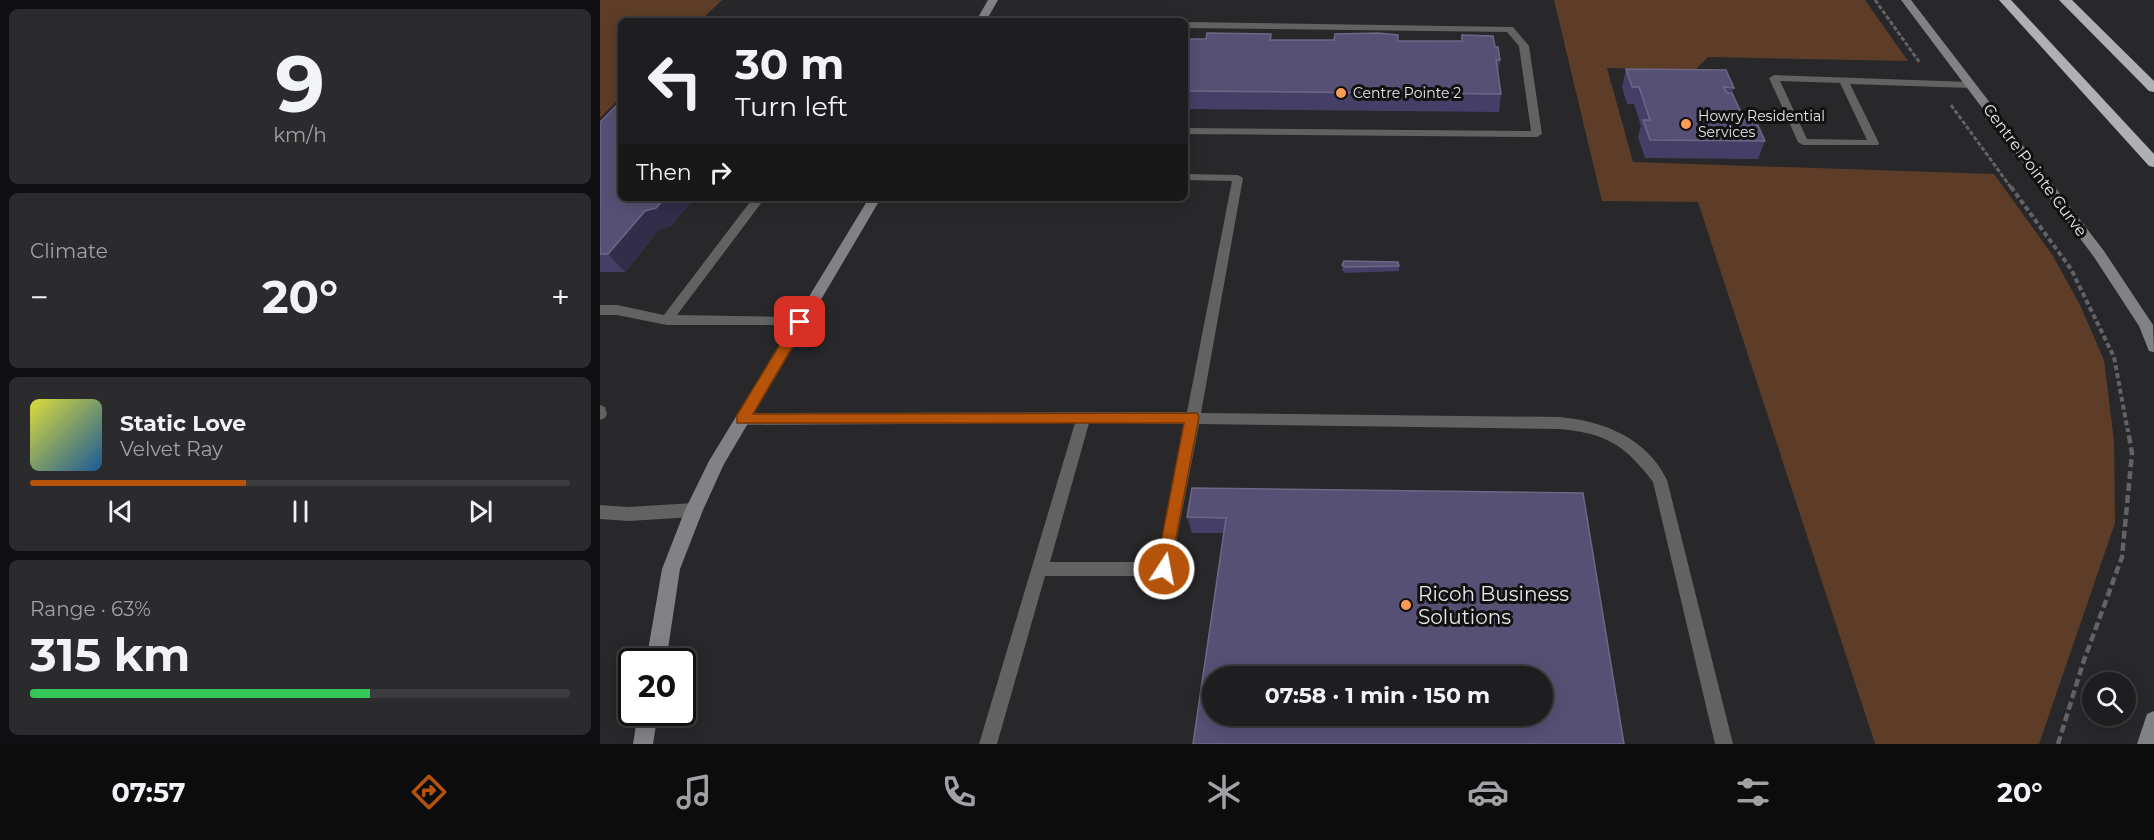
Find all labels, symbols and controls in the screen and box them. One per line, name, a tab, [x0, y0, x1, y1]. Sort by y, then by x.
text: 9	[275, 36, 325, 132]
text: 30 m	[735, 38, 844, 90]
icon: left	[636, 42, 714, 120]
place label: Centre Pointe 2	[1353, 84, 1461, 102]
marker: Centre Pointe 2	[1334, 86, 1348, 100]
text: Turn left	[735, 90, 848, 123]
street label: Centre Pointe Curve	[1979, 100, 2091, 240]
place label: Howry Residential Services	[1698, 107, 1825, 141]
marker: Howry Residential Services	[1679, 117, 1693, 131]
text: km/h	[273, 123, 327, 147]
icon: right	[704, 156, 737, 189]
text: Then	[636, 159, 692, 186]
text: Climate	[30, 239, 108, 263]
text: 20°	[262, 269, 338, 324]
text: −	[30, 277, 49, 317]
text: +	[551, 277, 570, 317]
pin	[774, 296, 825, 347]
icon: arrive	[783, 305, 816, 338]
text: Static Love	[120, 410, 246, 437]
text: Velvet Ray	[120, 437, 223, 461]
icon: previous	[104, 495, 137, 528]
icon: pause	[284, 495, 317, 528]
icon: next	[464, 495, 497, 528]
position arrow	[1132, 537, 1196, 601]
place label: Ricoh Business Solutions	[1418, 582, 1569, 629]
text: Range · 63%	[30, 597, 151, 621]
marker: Ricoh Business Solutions	[1399, 598, 1413, 612]
text: 315 km	[30, 627, 190, 682]
speed limit sign: 20	[618, 648, 696, 726]
map controls	[2082, 672, 2136, 726]
button: search	[2082, 672, 2136, 726]
text: 07:58 · 1 min · 150 m	[1265, 682, 1490, 709]
icon: directions	[408, 771, 450, 813]
icon: music	[673, 771, 715, 813]
icon: phone	[938, 771, 980, 813]
icon: climate	[1203, 771, 1245, 813]
icon: car	[1467, 771, 1509, 813]
icon: filters	[1732, 771, 1774, 813]
text: 07:57	[111, 776, 185, 809]
text: 20°	[1997, 776, 2043, 809]

